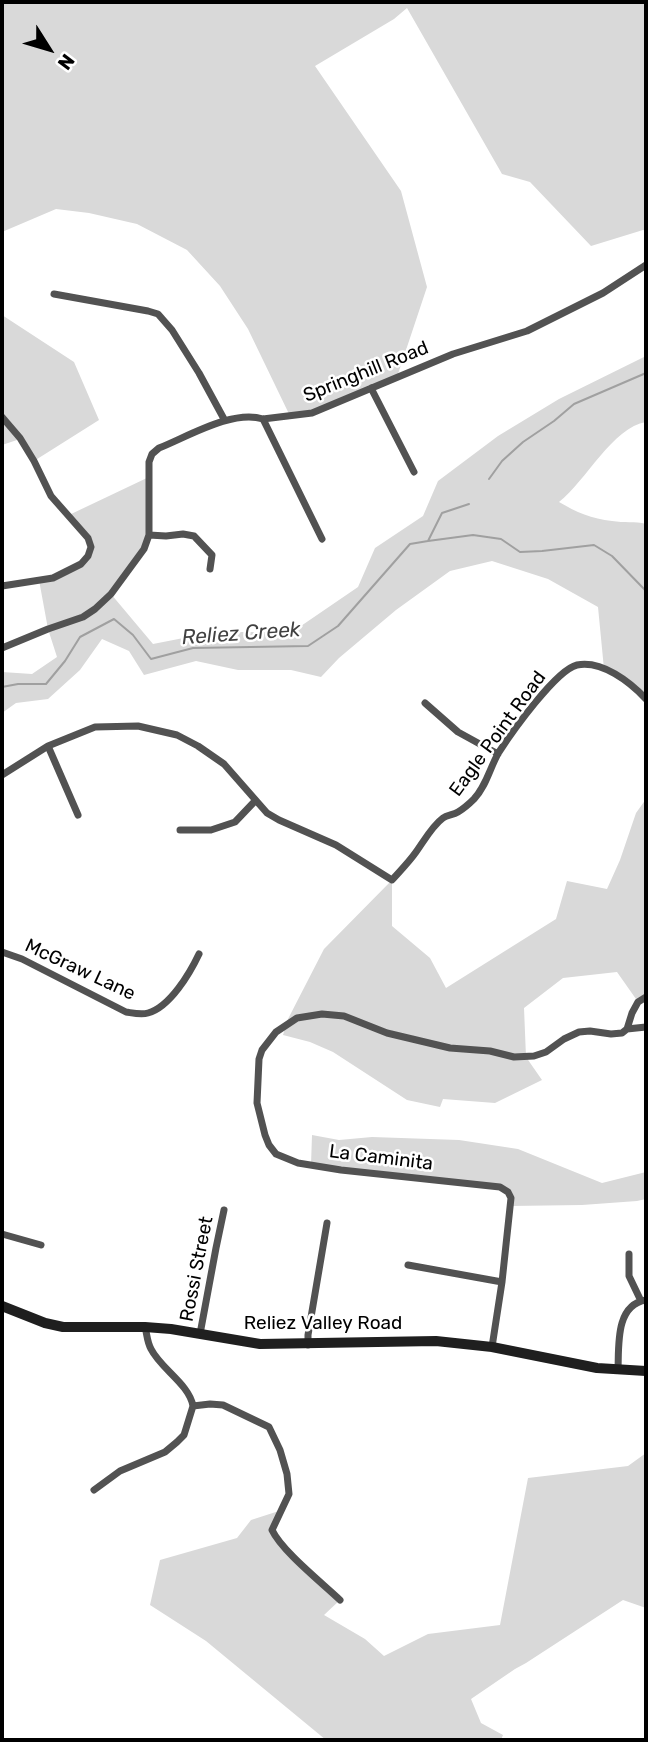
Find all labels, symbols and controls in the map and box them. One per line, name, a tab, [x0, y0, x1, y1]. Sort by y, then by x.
north arrow	[14, 14, 84, 84]
text: N	[53, 50, 79, 74]
street label: Springhill Road	[300, 337, 432, 407]
water label: Reliez Creek	[181, 617, 301, 651]
street label: Eagle Point Road	[445, 667, 551, 801]
street label: McGraw Lane	[21, 934, 139, 1006]
street label: La Caminita	[328, 1140, 434, 1176]
street label: Rossi Street	[176, 1214, 218, 1324]
street label: Reliez Valley Road	[244, 1313, 402, 1335]

